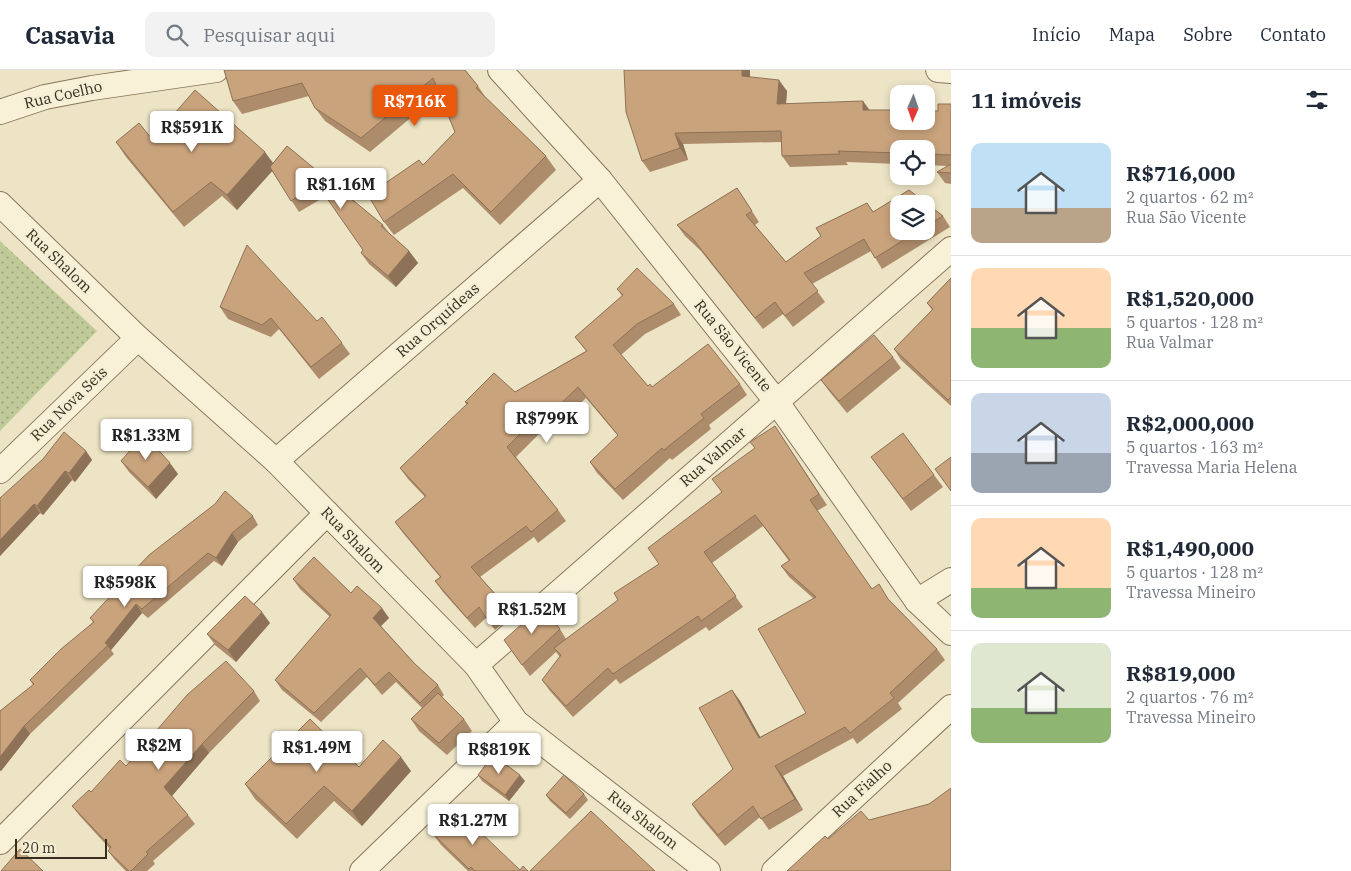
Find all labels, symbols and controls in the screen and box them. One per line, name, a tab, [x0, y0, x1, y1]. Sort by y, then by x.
search box	[145, 12, 495, 57]
text: Casavia	[25, 19, 115, 51]
icon: search	[163, 21, 191, 49]
text: Pesquisar aqui	[203, 23, 335, 47]
text: Início	[1032, 23, 1081, 46]
text: Mapa	[1109, 23, 1155, 46]
text: Sobre	[1183, 23, 1232, 46]
text: Contato	[1260, 23, 1326, 46]
street label: Rua Coelho	[22, 76, 104, 113]
pin: R$716K	[374, 85, 456, 127]
north arrow	[890, 85, 935, 130]
map controls	[890, 85, 935, 240]
text: 11 imóveis	[971, 86, 1082, 114]
icon: filters	[1303, 86, 1331, 114]
text: R$716K	[384, 91, 446, 111]
pin: R$591K	[151, 111, 233, 153]
text: R$591K	[161, 117, 223, 137]
button: locate	[890, 140, 935, 185]
text: R$716,000	[1126, 159, 1235, 187]
icon: home	[1011, 163, 1071, 223]
pin: R$1.16M	[295, 168, 387, 210]
text: R$1.16M	[307, 174, 375, 194]
text: 2 quartos · 62 m²	[1126, 187, 1254, 207]
button: layers	[890, 195, 935, 240]
text: Rua São Vicente	[1126, 207, 1246, 227]
street label: Rua Shalom	[22, 224, 96, 297]
street label: Rua Orquídeas	[392, 278, 483, 361]
text: R$1,520,000	[1126, 284, 1254, 312]
icon: home	[1011, 288, 1071, 348]
street label: Rua São Vicente	[690, 296, 776, 396]
text: 5 quartos · 128 m²	[1126, 312, 1263, 332]
text: Rua Valmar	[1126, 332, 1213, 352]
street label: Rua Nova Seis	[26, 362, 111, 445]
pin: R$799K	[506, 402, 588, 444]
text: R$799K	[516, 408, 578, 428]
text: R$2,000,000	[1126, 409, 1254, 437]
icon: home	[1011, 413, 1071, 473]
pin: R$1.33M	[100, 418, 192, 461]
street label: Rua Valmar	[676, 422, 750, 491]
text: R$1.33M	[112, 425, 180, 445]
text: 5 quartos · 163 m²	[1126, 437, 1263, 457]
text: Travessa Maria Helena	[1126, 457, 1298, 477]
street label: Rua Shalom	[317, 503, 390, 577]
text: R$1,490,000	[1126, 534, 1254, 562]
icon: home	[1011, 538, 1071, 598]
text: 5 quartos · 128 m²	[1126, 562, 1263, 582]
pin: R$598K	[84, 566, 166, 608]
text: R$598K	[94, 572, 156, 592]
text: Travessa Mineiro	[1126, 582, 1256, 602]
pin: R$1.52M	[486, 592, 578, 635]
text: R$1.52M	[498, 599, 566, 619]
text: R$819,000	[1126, 659, 1235, 687]
icon: home	[1011, 663, 1071, 723]
text: 2 quartos · 76 m²	[1126, 687, 1254, 707]
text: Travessa Mineiro	[1126, 707, 1256, 727]
pin: R$2M	[129, 728, 189, 771]
pin: R$1.49M	[271, 730, 363, 773]
pin: R$819K	[458, 732, 540, 775]
text: R$2M	[136, 735, 182, 755]
text: R$1.49M	[283, 737, 351, 757]
text: R$819K	[468, 739, 530, 759]
street label: Rua Fialho	[828, 756, 896, 821]
street label: Rua Shalom	[604, 786, 682, 853]
pin: R$1.27M	[427, 804, 519, 846]
text: R$1.27M	[439, 810, 507, 830]
scale bar	[15, 836, 108, 859]
text: 20 m	[22, 839, 55, 857]

